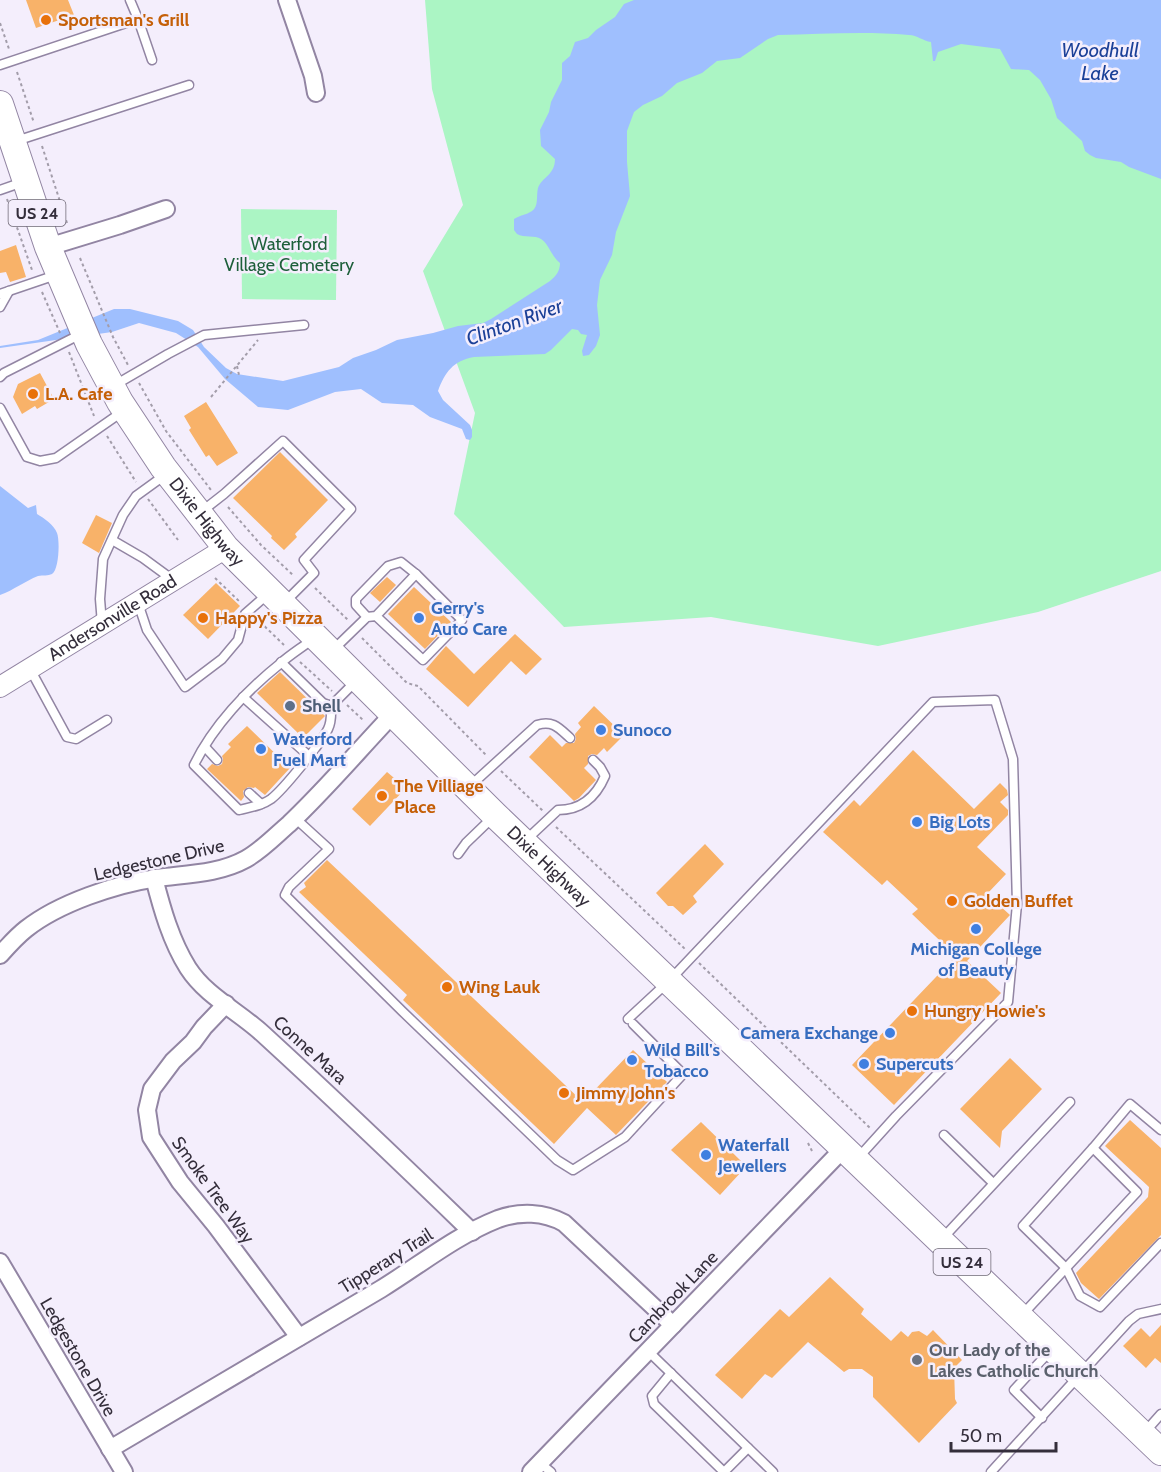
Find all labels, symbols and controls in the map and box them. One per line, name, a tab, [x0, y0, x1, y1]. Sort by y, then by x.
place label: Sportsman's Grill	[58, 9, 189, 31]
marker: Sportsman's Grill	[39, 13, 53, 27]
water label: Woodhull Lake	[1061, 38, 1139, 85]
road number: US 24	[9, 200, 66, 226]
park label: Waterford Village Cemetery	[224, 233, 354, 276]
water label: Clinton River	[463, 293, 566, 350]
place label: L.A. Cafe	[45, 383, 112, 405]
marker: L.A. Cafe	[26, 387, 40, 401]
street label: Dixie Highway	[164, 473, 249, 571]
street label: Andersonville Road	[44, 570, 181, 666]
place label: Gerry's Auto Care	[431, 597, 507, 640]
place label: Happy's Pizza	[215, 607, 323, 629]
marker: Happy's Pizza	[196, 611, 210, 625]
marker: Gerry's Auto Care	[412, 611, 426, 625]
place label: Shell	[302, 695, 341, 717]
marker: Shell	[283, 699, 297, 713]
place label: Sunoco	[613, 719, 672, 741]
marker: Sunoco	[594, 723, 608, 737]
place label: Waterford Fuel Mart	[273, 728, 352, 771]
marker: Waterford Fuel Mart	[254, 742, 268, 756]
place label: The Villiage Place	[394, 775, 483, 818]
marker: The Villiage Place	[375, 789, 389, 803]
place label: Big Lots	[929, 811, 991, 833]
marker: Big Lots	[910, 815, 924, 829]
street label: Dixie Highway	[502, 821, 595, 912]
street label: Ledgestone Drive	[92, 834, 226, 886]
place label: Golden Buffet	[964, 890, 1073, 912]
marker: Golden Buffet	[945, 894, 959, 908]
marker: Michigan College of Beauty	[969, 922, 983, 936]
place label: Michigan College of Beauty	[910, 938, 1042, 981]
place label: Wing Lauk	[459, 976, 540, 998]
marker: Wing Lauk	[440, 980, 454, 994]
place label: Hungry Howie's	[924, 1000, 1046, 1022]
marker: Hungry Howie's	[905, 1004, 919, 1018]
street label: Conne Mara	[269, 1011, 352, 1089]
place label: Camera Exchange	[740, 1022, 878, 1044]
marker: Camera Exchange	[883, 1026, 897, 1040]
place label: Wild Bill's Tobacco	[644, 1039, 720, 1082]
marker: Wild Bill's Tobacco	[625, 1053, 639, 1067]
place label: Supercuts	[876, 1053, 954, 1075]
marker: Supercuts	[857, 1057, 871, 1071]
place label: Jimmy John's	[575, 1082, 676, 1104]
marker: Jimmy John's	[557, 1086, 571, 1100]
street label: Smoke Tree Way	[167, 1132, 259, 1248]
place label: Waterfall Jewellers	[717, 1134, 790, 1177]
marker: Waterfall Jewellers	[699, 1148, 713, 1162]
street label: Tipperary Trail	[335, 1223, 437, 1298]
street label: Cambrook Lane	[623, 1246, 723, 1348]
road number: US 24	[934, 1249, 990, 1275]
street label: Ledgestone Drive	[35, 1294, 121, 1420]
place label: Our Lady of the Lakes Catholic Church	[929, 1339, 1098, 1382]
marker: Our Lady of the Lakes Catholic Church	[910, 1353, 924, 1367]
scale bar	[951, 1415, 1056, 1453]
text: 50 m	[960, 1425, 1002, 1447]

